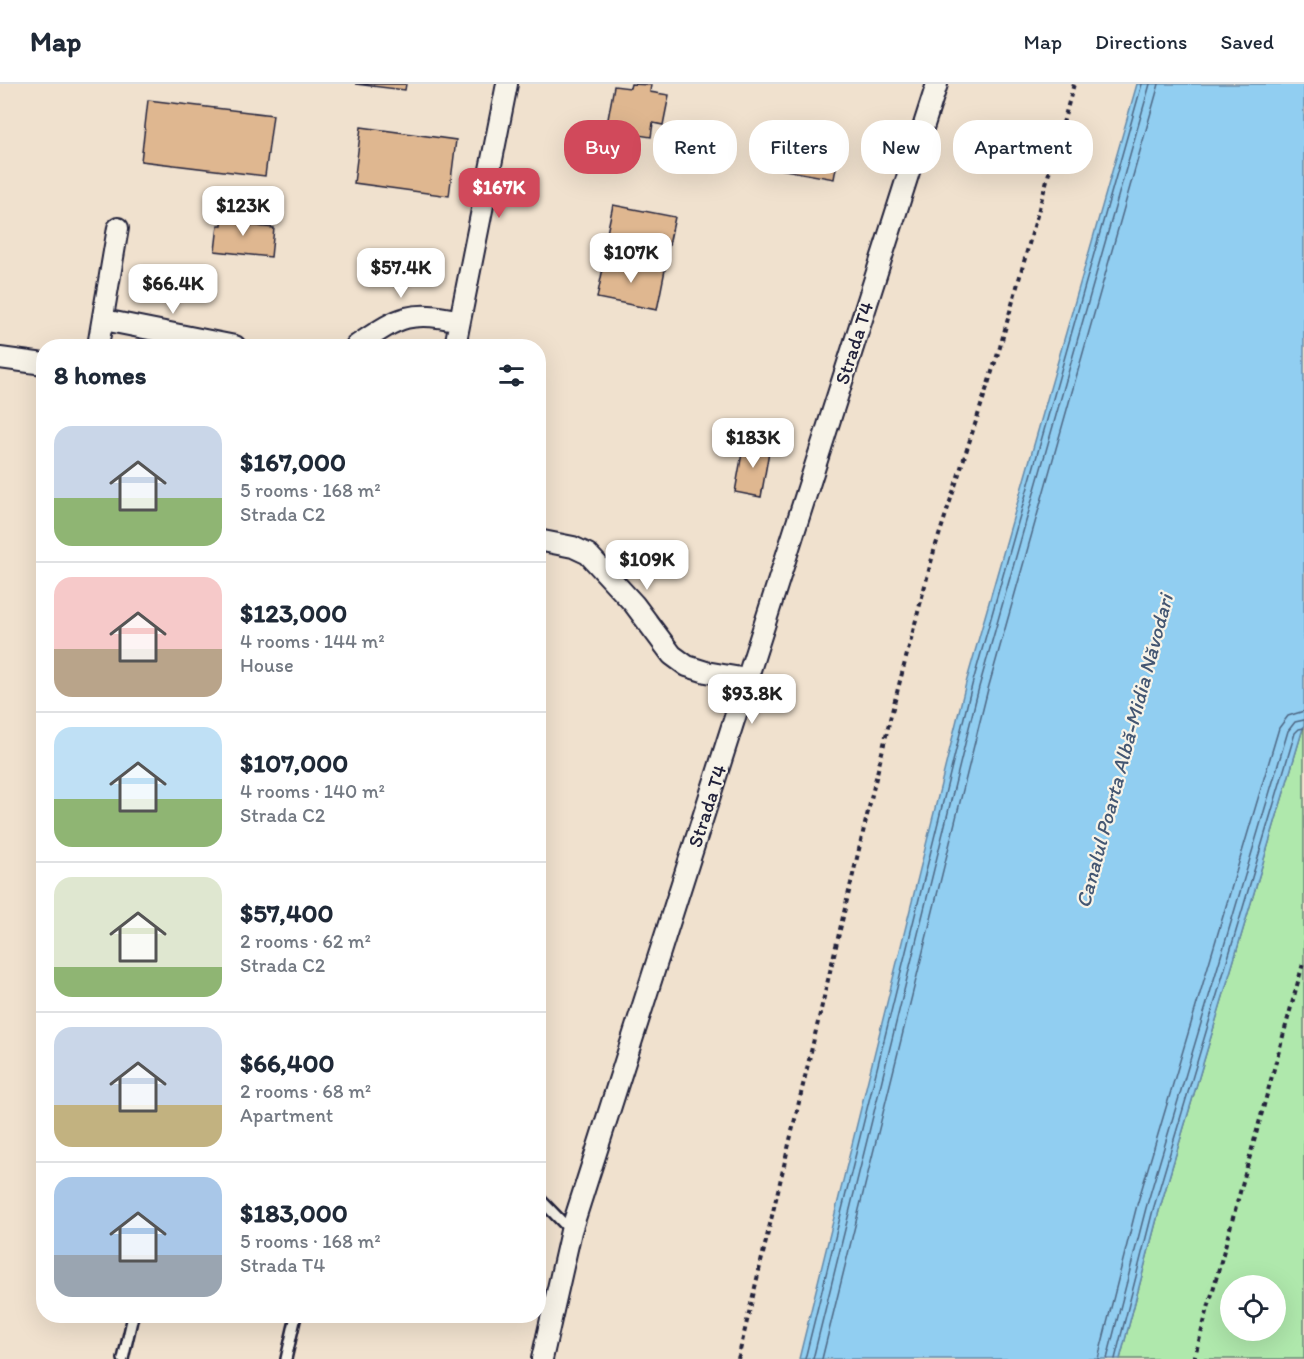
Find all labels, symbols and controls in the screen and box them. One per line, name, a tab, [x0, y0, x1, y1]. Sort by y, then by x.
text: Map	[30, 24, 81, 58]
text: Map	[1024, 29, 1062, 54]
text: Directions	[1095, 29, 1187, 54]
text: Saved	[1220, 29, 1274, 54]
chip: Buy	[564, 120, 641, 174]
chip: Rent	[653, 120, 737, 174]
chip: Filters	[749, 120, 849, 174]
chip: New	[861, 120, 941, 174]
chip: Apartment	[953, 120, 1093, 174]
pin: $167K	[457, 168, 541, 219]
text: $167K	[473, 175, 525, 199]
pin: $123K	[201, 186, 285, 237]
text: $123K	[216, 193, 270, 217]
pin: $107K	[589, 233, 673, 284]
text: $107K	[604, 240, 658, 264]
pin: $57.4K	[352, 248, 450, 299]
text: $57.4K	[371, 255, 431, 279]
pin: $66.4K	[124, 264, 222, 315]
text: $66.4K	[142, 271, 204, 295]
street label: Strada T4	[829, 299, 879, 387]
text: 8 homes	[54, 359, 146, 391]
icon: filters	[495, 359, 528, 392]
pin: $183K	[711, 418, 795, 469]
text: $183K	[726, 425, 780, 449]
text: $167,000	[240, 446, 346, 478]
icon: home	[102, 450, 174, 522]
text: 5 rooms · 168 m²	[240, 478, 381, 502]
text: Strada C2	[240, 502, 325, 526]
pin: $109K	[605, 540, 689, 591]
text: $109K	[620, 547, 674, 571]
water label: Canalul Poarta Albă-Midia Năvodari	[1070, 589, 1179, 911]
text: $123,000	[240, 597, 347, 629]
icon: home	[102, 601, 174, 673]
text: 4 rooms · 144 m²	[240, 629, 385, 653]
text: House	[240, 653, 294, 677]
pin: $93.8K	[703, 674, 801, 725]
text: $93.8K	[722, 681, 782, 705]
text: $107,000	[240, 747, 348, 779]
icon: home	[102, 751, 174, 823]
street label: Strada T4	[682, 762, 732, 850]
text: 4 rooms · 140 m²	[240, 779, 385, 803]
text: Strada C2	[240, 803, 325, 827]
text: $57,400	[240, 897, 334, 929]
icon: home	[102, 901, 174, 973]
text: 2 rooms · 62 m²	[240, 929, 371, 953]
text: Strada C2	[240, 953, 325, 977]
text: $66,400	[240, 1047, 335, 1079]
icon: home	[102, 1051, 174, 1123]
text: 2 rooms · 68 m²	[240, 1079, 371, 1103]
text: Apartment	[240, 1103, 333, 1127]
text: $183,000	[240, 1197, 348, 1229]
icon: home	[102, 1201, 174, 1273]
text: 5 rooms · 168 m²	[240, 1229, 381, 1253]
text: Strada T4	[240, 1253, 325, 1277]
map controls	[1220, 1275, 1286, 1341]
button: locate	[1220, 1275, 1286, 1341]

